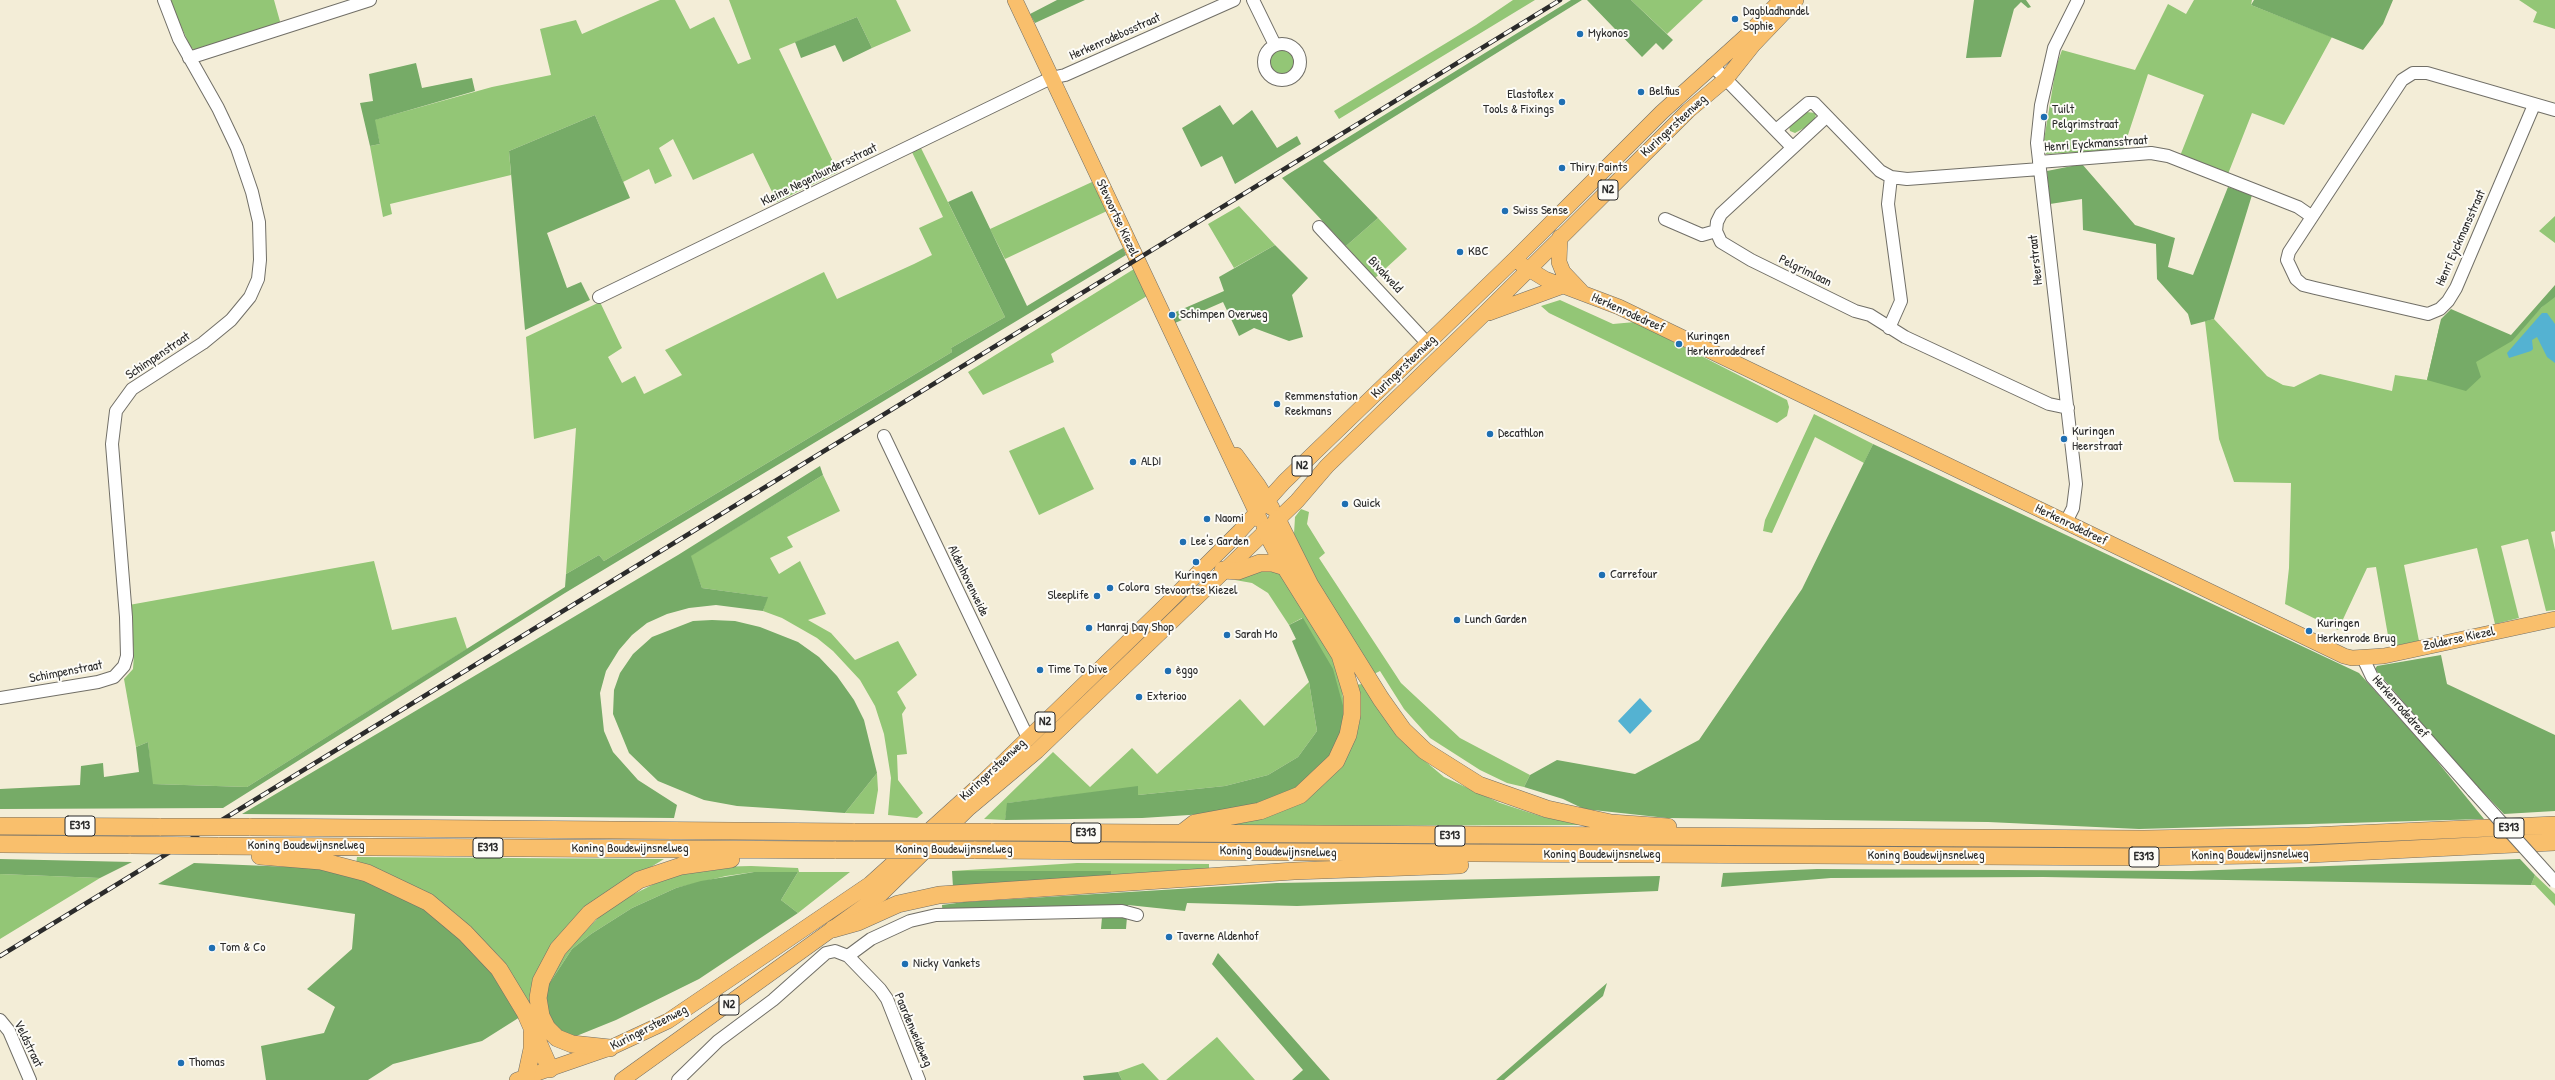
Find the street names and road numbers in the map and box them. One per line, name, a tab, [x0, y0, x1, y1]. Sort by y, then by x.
street label: Herkenrodebosstraat	[1067, 10, 1163, 64]
street label: Kuringersteenweg	[1638, 92, 1710, 160]
street label: Henri Eyckmansstraat	[2044, 133, 2148, 155]
street label: Kleine Negenbundersstraat	[758, 140, 880, 210]
street label: Stevoortse Kiezel	[1092, 177, 1142, 259]
road number: N2	[1598, 180, 1618, 200]
street label: Henri Eyckmansstraat	[2433, 187, 2489, 289]
street label: Heerstraat	[2026, 234, 2046, 286]
street label: Pelgrimlaan	[1776, 252, 1834, 290]
street label: Bivakveld	[1364, 254, 1406, 296]
street label: Herkenrodedreef	[1589, 290, 1667, 336]
street label: Schimpenstraat	[123, 329, 193, 383]
street label: Kuringersteenweg	[1368, 332, 1440, 402]
road number: N2	[1292, 456, 1312, 476]
street label: Herkenrodedreef	[2032, 501, 2110, 549]
street label: Aldenhovenweide	[944, 543, 992, 619]
street label: Zolderse Kiezel	[2422, 624, 2496, 654]
street label: Schimpenstraat	[28, 657, 104, 687]
street label: Herkenrodedreef	[2368, 672, 2432, 742]
road number: N2	[1035, 712, 1055, 732]
street label: Kuringersteenweg	[957, 736, 1029, 804]
road number: E313	[65, 816, 95, 836]
road number: E313	[2494, 818, 2524, 838]
road number: E313	[1071, 823, 1101, 843]
road number: E313	[1435, 826, 1465, 846]
street label: Koning Boudewijnsnelweg	[247, 838, 365, 854]
road number: E313	[473, 838, 503, 858]
street label: Koning Boudewijnsnelweg	[571, 841, 689, 857]
street label: Koning Boudewijnsnelweg	[895, 842, 1013, 858]
street label: Koning Boudewijnsnelweg	[1219, 843, 1337, 861]
street label: Koning Boudewijnsnelweg	[2191, 846, 2309, 864]
street label: Koning Boudewijnsnelweg	[1543, 847, 1661, 863]
road number: E313	[2129, 847, 2159, 867]
street label: Koning Boudewijnsnelweg	[1867, 848, 1985, 864]
street label: Paardenweideweg	[890, 991, 936, 1069]
road number: N2	[719, 995, 739, 1015]
street label: Kuringersteenweg	[608, 1002, 690, 1054]
street label: Veldstraat	[10, 1018, 46, 1070]

